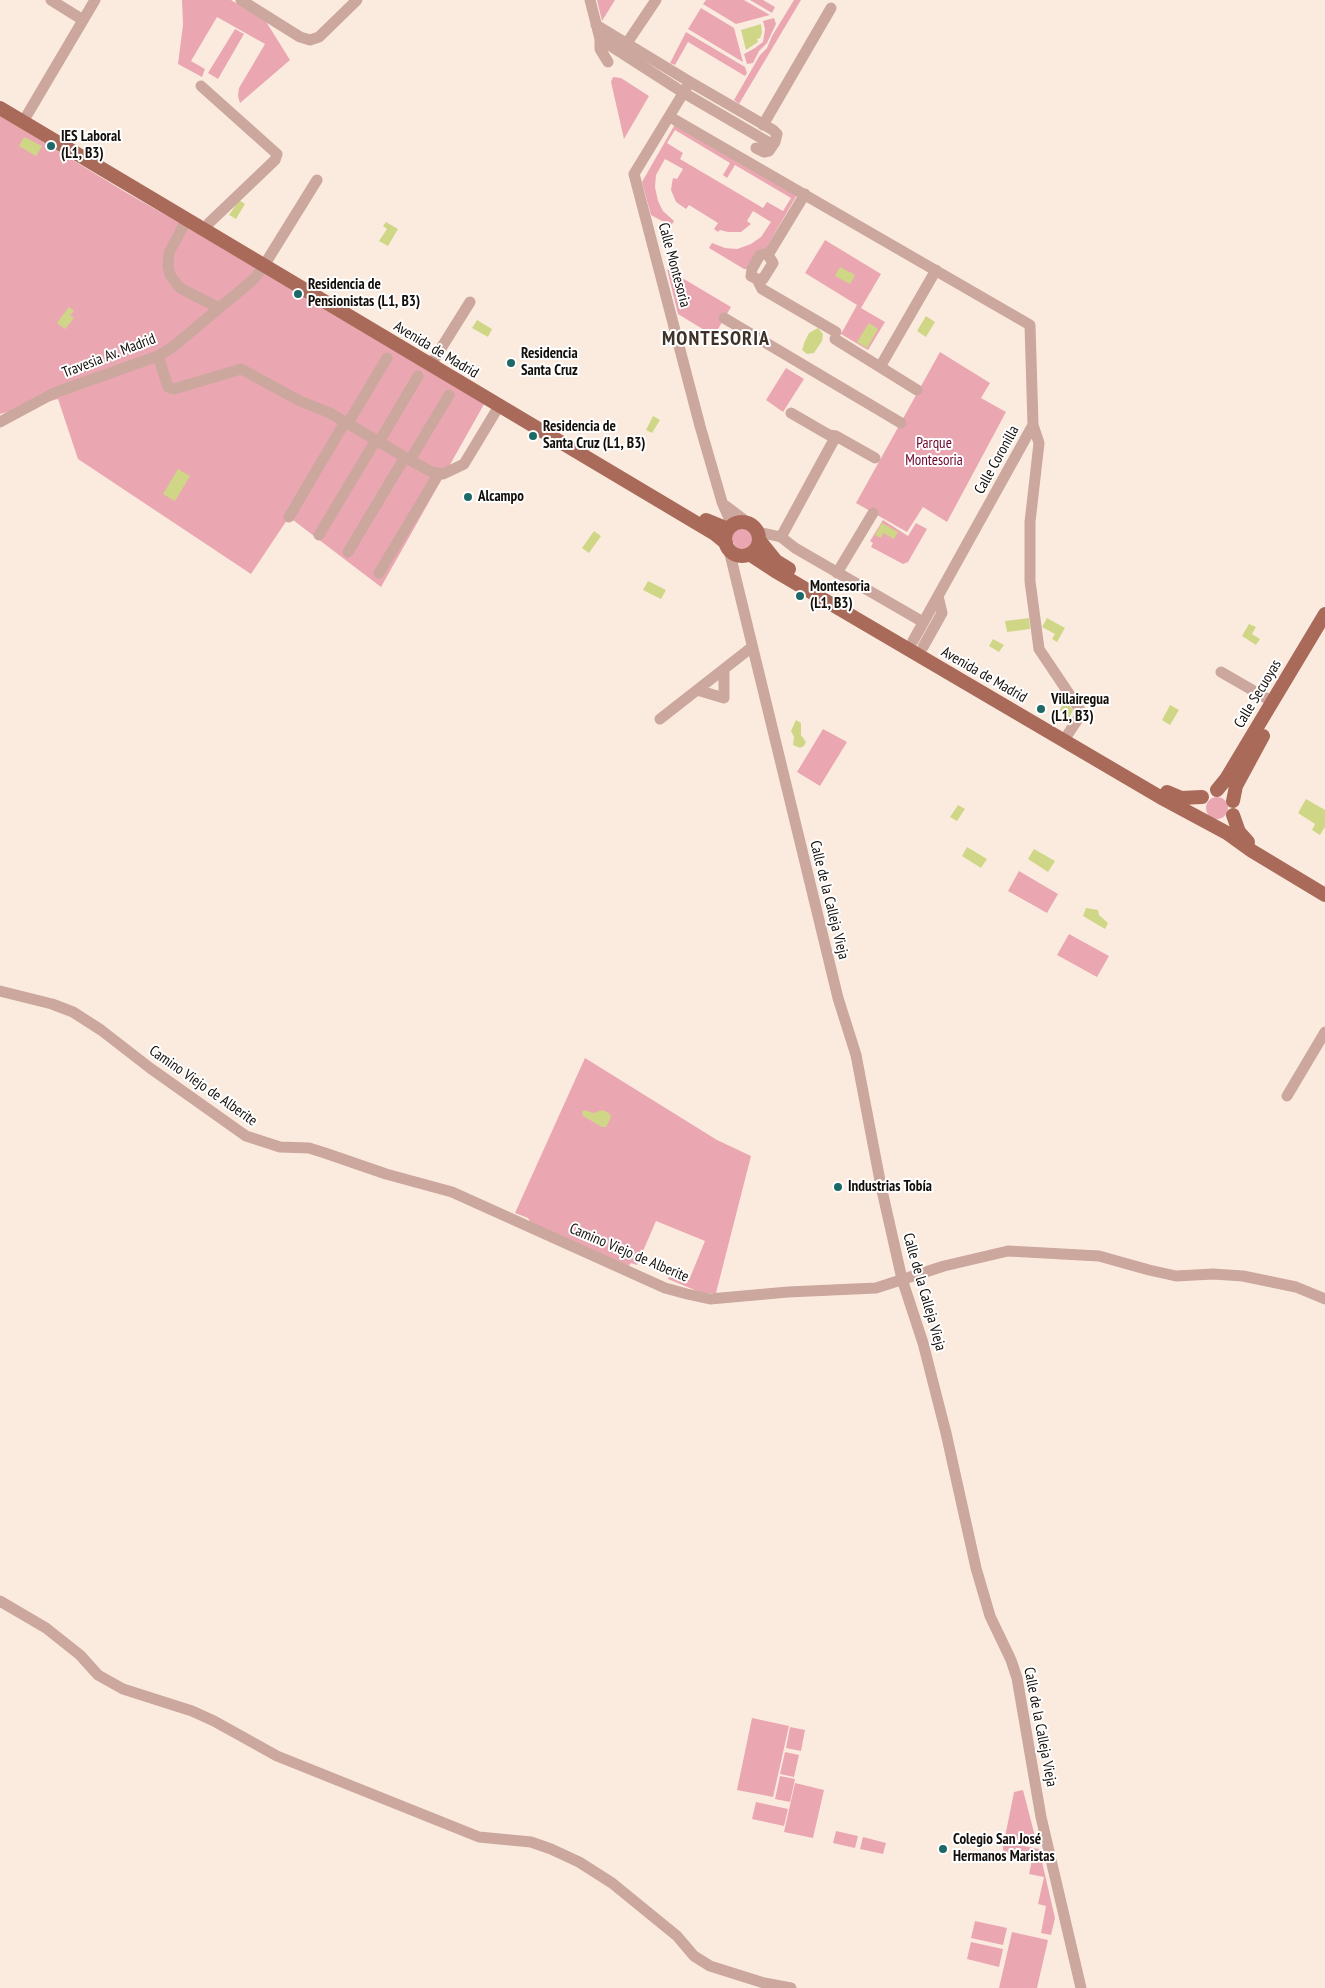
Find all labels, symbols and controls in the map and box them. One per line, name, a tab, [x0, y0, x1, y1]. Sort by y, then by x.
place label: IES Laboral (L1, B3)	[61, 128, 121, 163]
marker: IES Laboral (L1, B3)	[45, 140, 57, 152]
street label: Calle Montesoria	[654, 221, 694, 309]
place label: Residencia de Pensionistas (L1, B3)	[308, 276, 420, 311]
marker: Residencia de Pensionistas (L1, B3)	[292, 288, 304, 300]
street label: Avenida de Madrid	[390, 318, 482, 382]
district label: MONTESORIA	[661, 327, 771, 351]
street label: Travesia Av. Madrid	[60, 330, 158, 382]
place label: Residencia Santa Cruz	[521, 345, 578, 380]
marker: Residencia Santa Cruz	[505, 357, 517, 369]
place label: Residencia de Santa Cruz (L1, B3)	[543, 418, 645, 453]
street label: Calle Coronilla	[971, 423, 1023, 497]
marker: Residencia de Santa Cruz (L1, B3)	[527, 430, 539, 442]
park label: Parque Montesoria	[905, 435, 963, 470]
place label: Alcampo	[478, 488, 524, 506]
marker: Alcampo	[462, 491, 474, 503]
place label: Montesoria (L1, B3)	[810, 578, 870, 613]
marker: Montesoria (L1, B3)	[794, 590, 806, 602]
street label: Avenida de Madrid	[938, 643, 1030, 707]
street label: Calle Secuoyas	[1231, 657, 1285, 731]
place label: Villairegua (L1, B3)	[1051, 691, 1109, 726]
marker: Villairegua (L1, B3)	[1035, 703, 1047, 715]
street label: Calle de la Calleja Vieja	[806, 839, 852, 961]
street label: Camino Viejo de Alberite	[145, 1042, 261, 1130]
place label: Industrias Tobía	[848, 1178, 932, 1196]
marker: Industrias Tobía	[832, 1181, 844, 1193]
street label: Camino Viejo de Alberite	[567, 1220, 691, 1286]
street label: Calle de la Calleja Vieja	[899, 1231, 949, 1353]
street label: Calle de la Calleja Vieja	[1020, 1666, 1060, 1788]
place label: Colegio San José Hermanos Maristas	[953, 1831, 1055, 1866]
marker: Colegio San José Hermanos Maristas	[937, 1843, 949, 1855]

